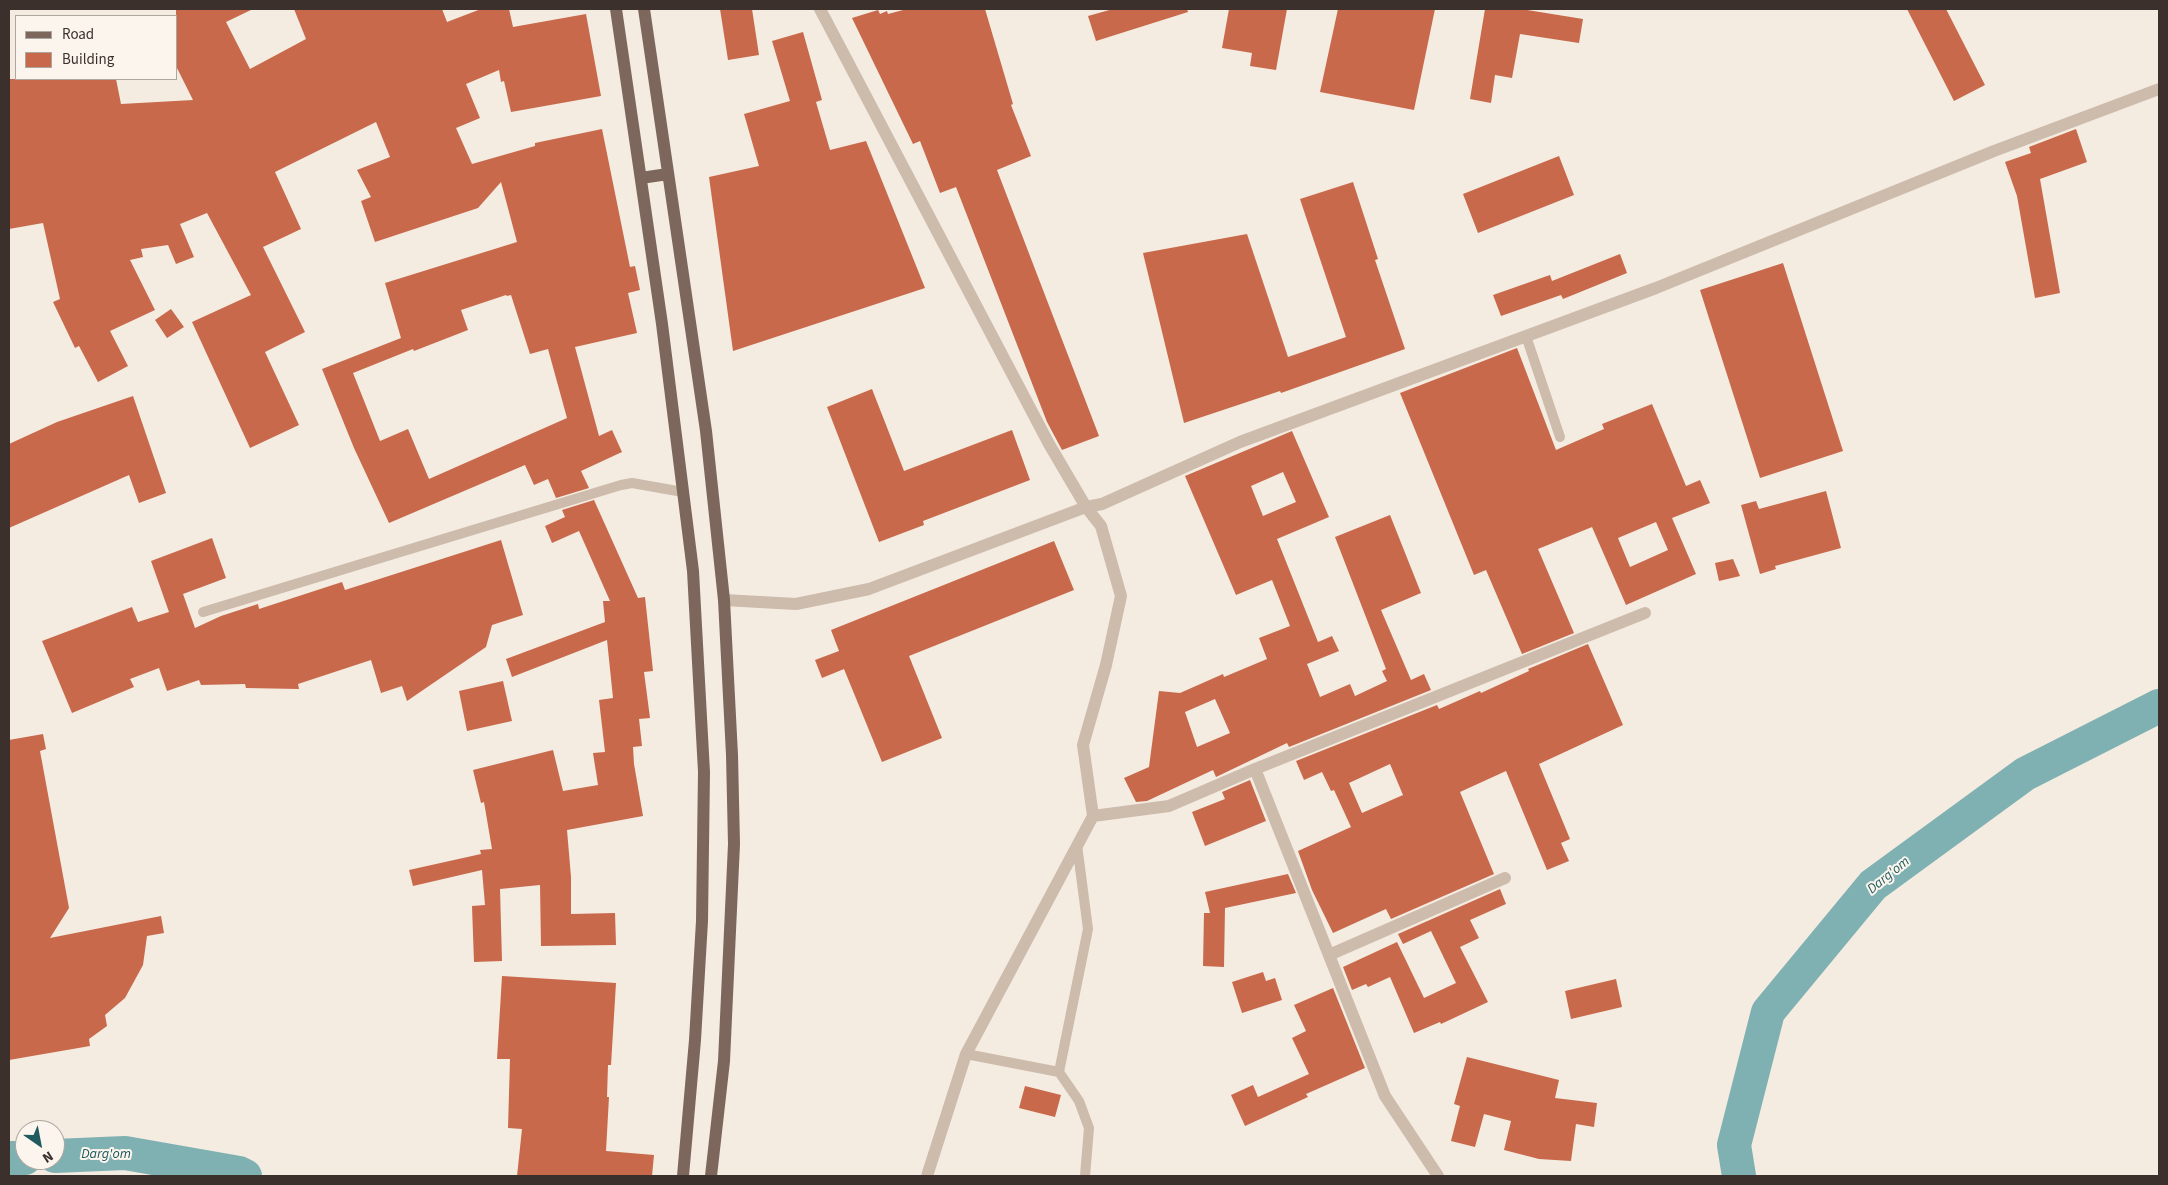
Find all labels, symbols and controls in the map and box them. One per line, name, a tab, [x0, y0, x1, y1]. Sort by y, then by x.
legend	[15, 15, 178, 80]
text: Road	[62, 24, 94, 45]
text: Building	[62, 49, 114, 70]
water label: Darg'om	[1864, 854, 1914, 898]
north arrow	[15, 1120, 65, 1170]
text: N	[38, 1146, 57, 1168]
water label: Darg'om	[81, 1147, 131, 1163]

